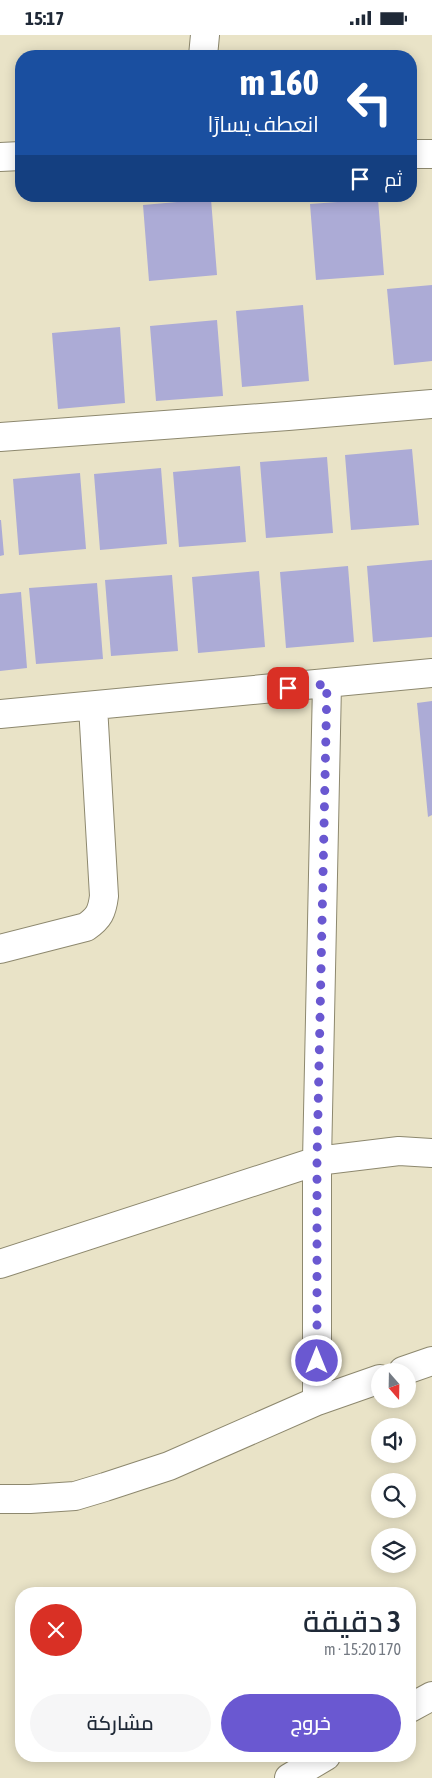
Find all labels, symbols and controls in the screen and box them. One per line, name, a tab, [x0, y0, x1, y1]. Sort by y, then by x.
text: 15:17	[25, 7, 64, 29]
text: 160 m	[240, 62, 319, 102]
icon: left	[337, 70, 402, 135]
text: انعطف يسارًا	[208, 111, 319, 137]
icon: arrive	[346, 165, 374, 193]
text: ثم	[384, 168, 402, 190]
pin	[267, 667, 309, 709]
icon: arrive	[274, 674, 302, 702]
position arrow	[290, 1334, 342, 1386]
north arrow	[371, 1363, 416, 1407]
map controls	[371, 1363, 416, 1573]
button: sound	[371, 1418, 416, 1463]
button: search	[371, 1473, 416, 1518]
button: layers	[371, 1528, 416, 1573]
button: close	[30, 1604, 82, 1656]
text: 3 دقيقة	[303, 1604, 401, 1638]
text: 170 m · 15:20	[324, 1640, 401, 1658]
button: مشاركة	[30, 1694, 211, 1752]
button: خروج	[221, 1694, 401, 1752]

